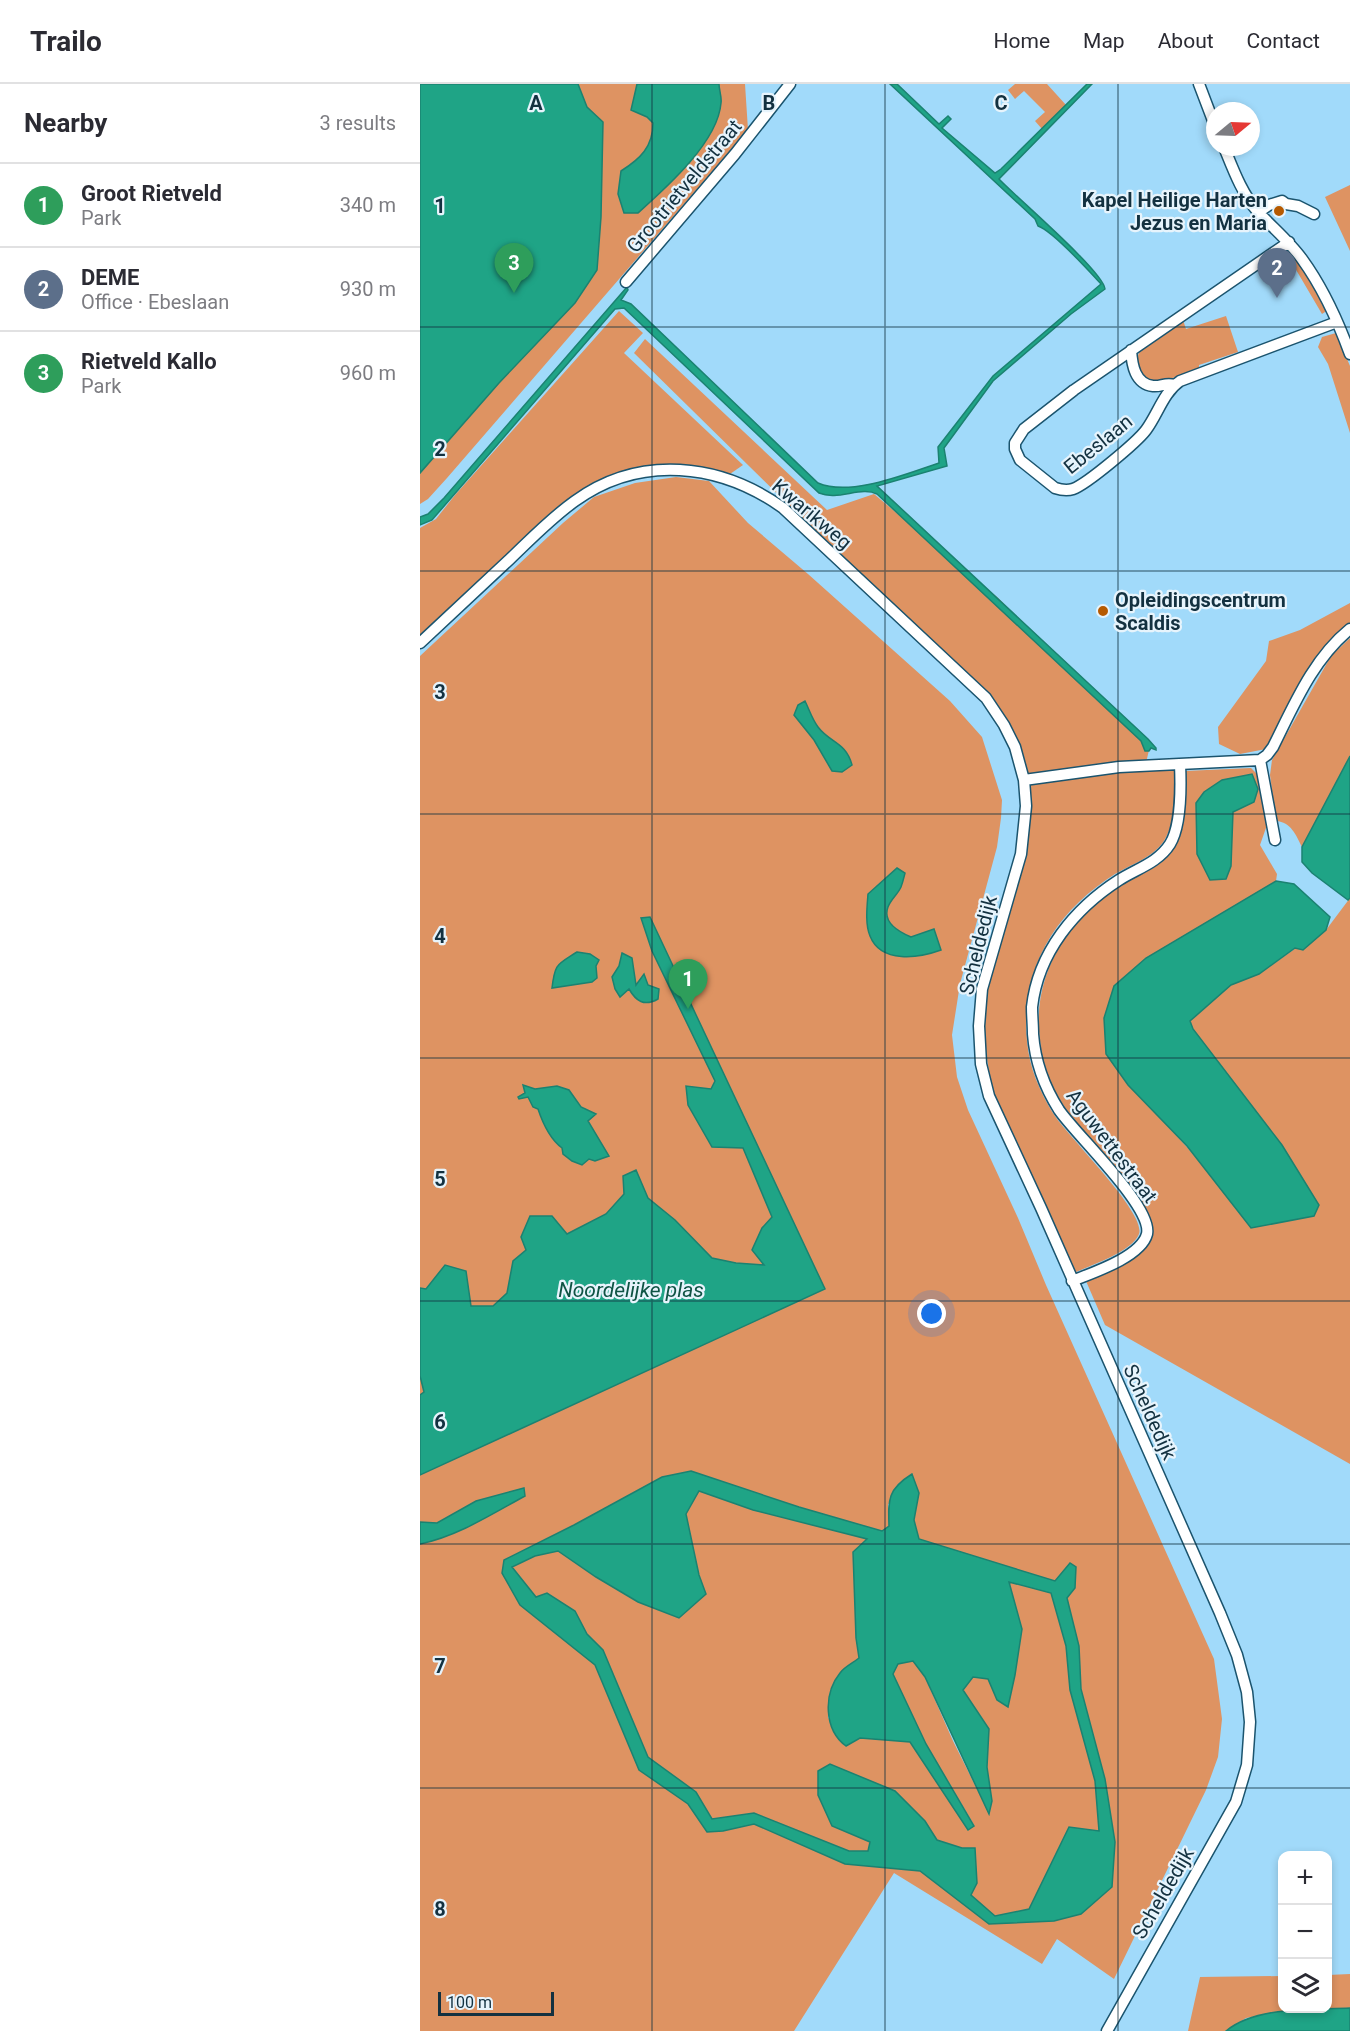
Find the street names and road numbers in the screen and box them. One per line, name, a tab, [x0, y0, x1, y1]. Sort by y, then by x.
street label: Grootrietveldstraat	[621, 115, 747, 257]
street label: Ebeslaan	[1059, 409, 1137, 479]
street label: Kwarikweg	[767, 474, 857, 554]
street label: Scheldedijk	[954, 892, 1002, 997]
street label: Aguwettestraat	[1061, 1084, 1163, 1208]
street label: Scheldedijk	[1118, 1361, 1182, 1464]
street label: Scheldedijk	[1127, 1842, 1199, 1943]

